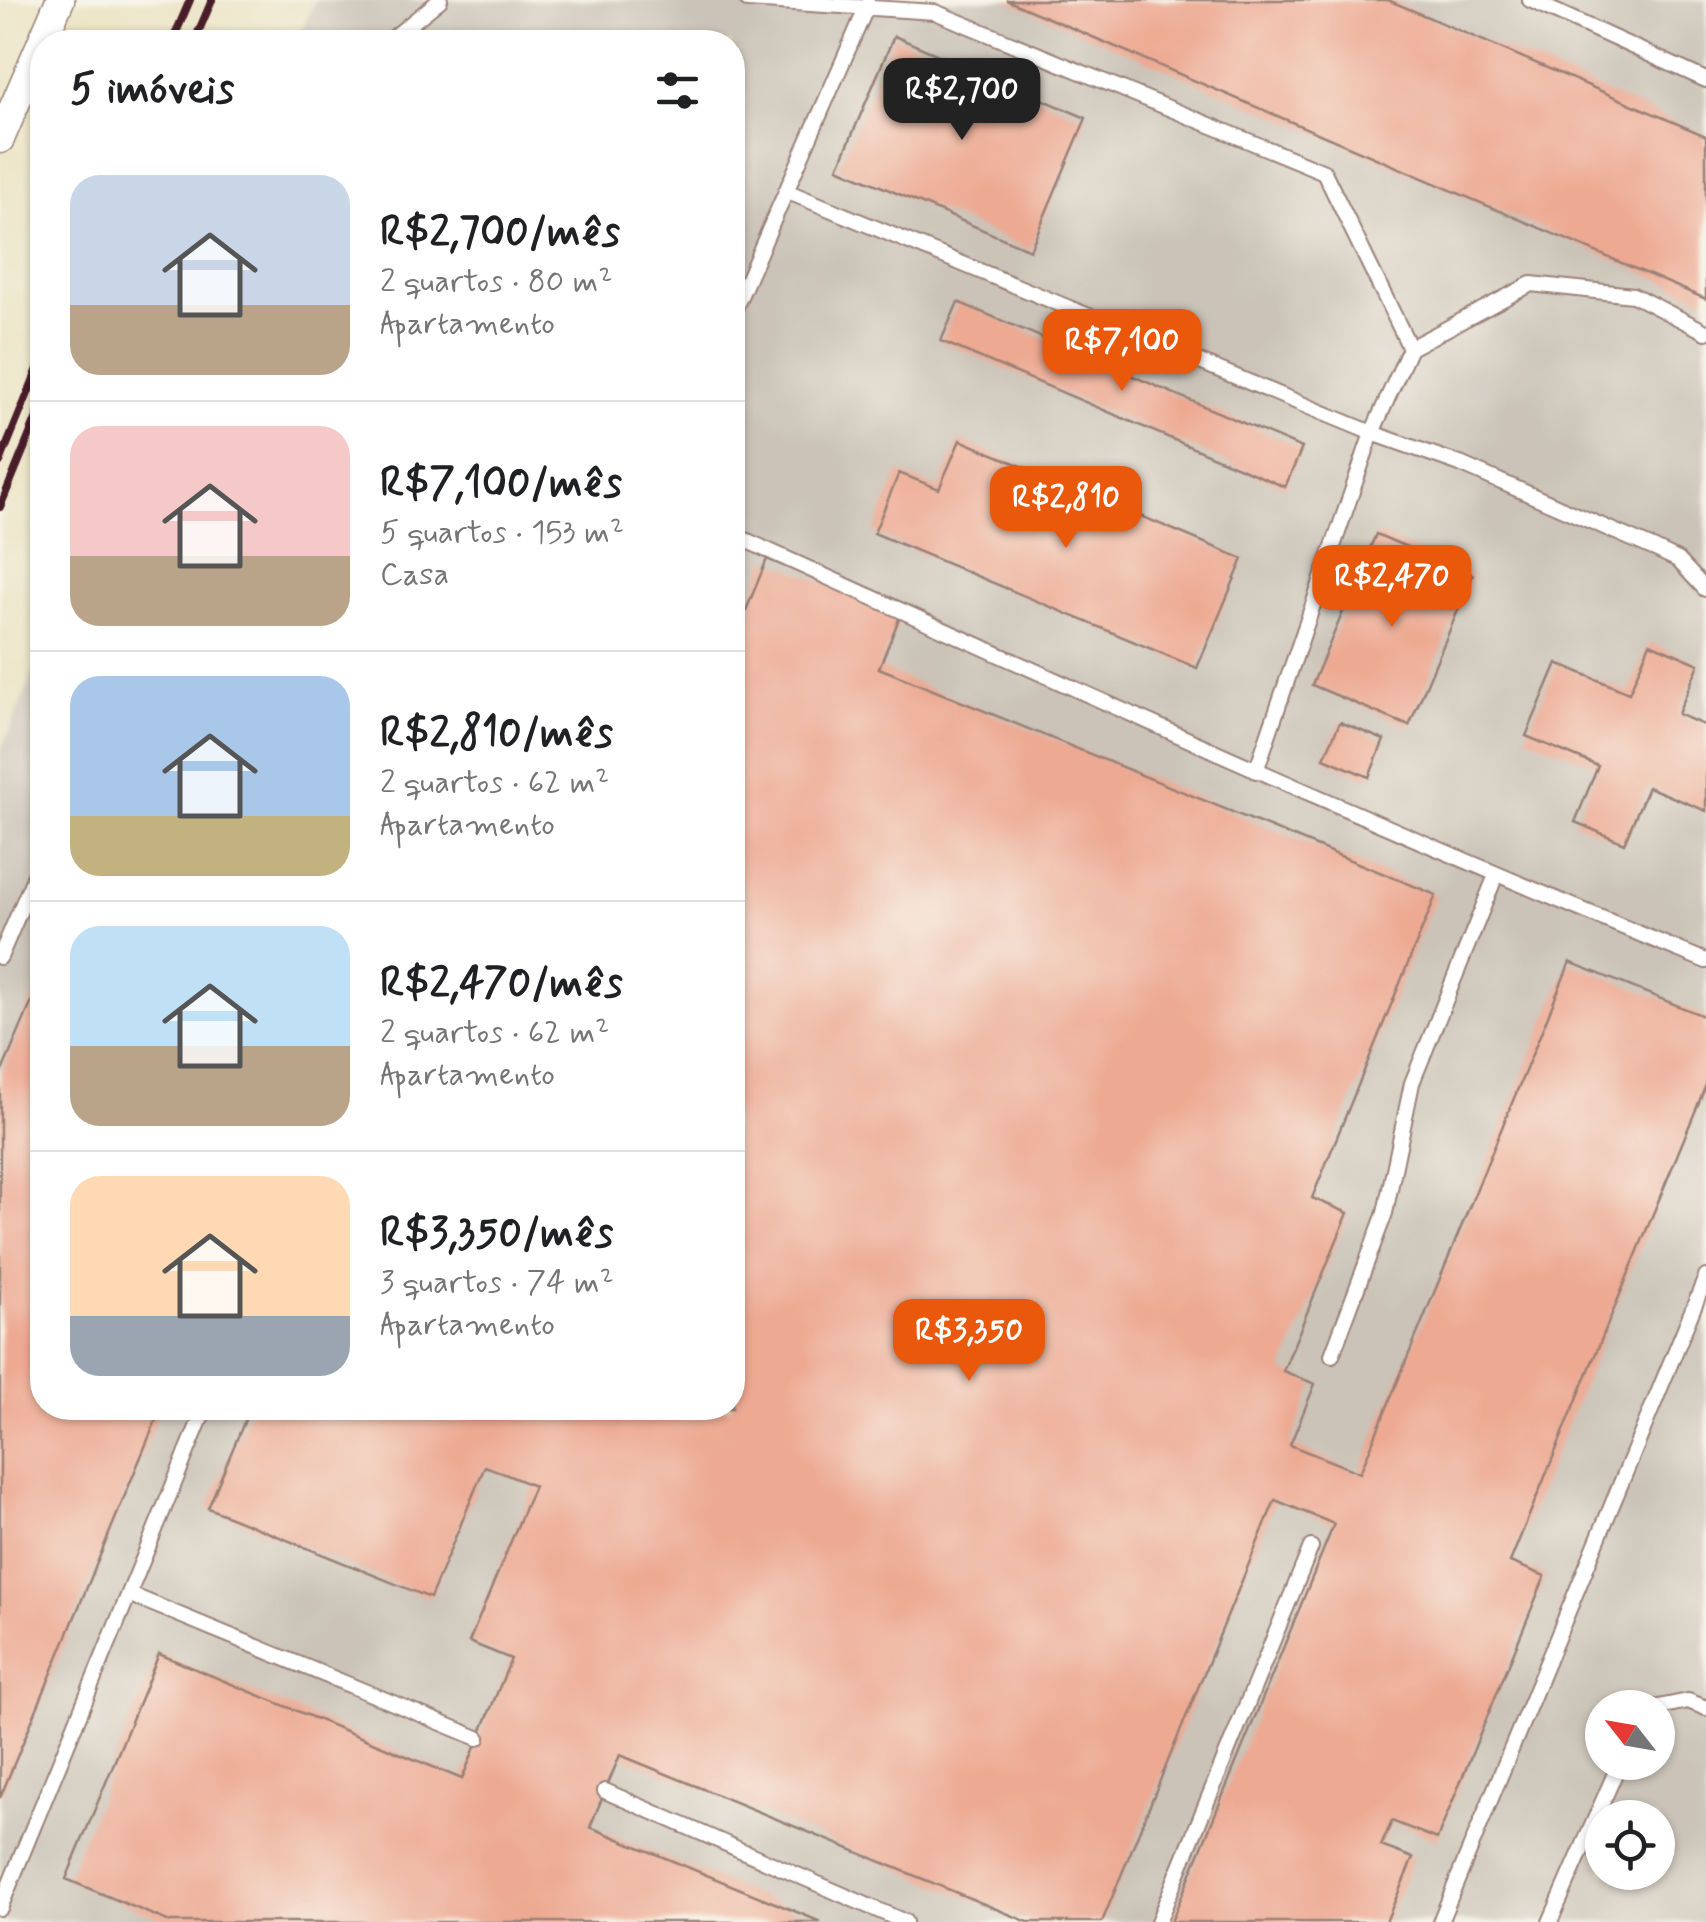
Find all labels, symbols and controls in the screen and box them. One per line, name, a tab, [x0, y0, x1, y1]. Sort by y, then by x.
pin: R$2,700	[870, 58, 1054, 143]
text: 5 imóveis	[70, 63, 234, 118]
icon: filters	[650, 63, 705, 118]
text: R$2,700	[905, 69, 1019, 111]
text: R$2,700/mês	[380, 206, 620, 261]
icon: home	[150, 215, 270, 335]
text: 2 quartos · 80 m²	[380, 261, 612, 303]
text: Apartamento	[380, 303, 555, 345]
pin: R$7,100	[1030, 309, 1214, 394]
text: R$7,100	[1065, 320, 1179, 362]
text: R$7,100/mês	[380, 457, 622, 512]
icon: home	[150, 466, 270, 586]
pin: R$2,810	[974, 466, 1158, 551]
text: R$2,810	[1012, 477, 1120, 519]
text: 5 quartos · 153 m²	[380, 512, 624, 554]
pin: R$2,470	[1300, 545, 1484, 630]
text: Casa	[380, 554, 449, 596]
text: R$2,470	[1334, 556, 1450, 598]
text: R$2,810/mês	[380, 707, 613, 762]
icon: home	[150, 716, 270, 836]
text: 2 quartos · 62 m²	[380, 762, 609, 804]
text: Apartamento	[380, 804, 555, 846]
text: R$2,470/mês	[380, 957, 623, 1012]
icon: home	[150, 966, 270, 1086]
text: 2 quartos · 62 m²	[380, 1012, 609, 1054]
text: Apartamento	[380, 1054, 555, 1096]
text: R$3,350/mês	[380, 1207, 613, 1262]
icon: home	[150, 1216, 270, 1336]
text: 3 quartos · 74 m²	[380, 1262, 614, 1304]
pin: R$3,350	[877, 1299, 1061, 1384]
text: Apartamento	[380, 1304, 555, 1346]
text: R$3,350	[915, 1310, 1023, 1352]
north arrow	[1585, 1690, 1675, 1780]
map controls	[1585, 1690, 1675, 1890]
button: locate	[1585, 1800, 1675, 1890]

